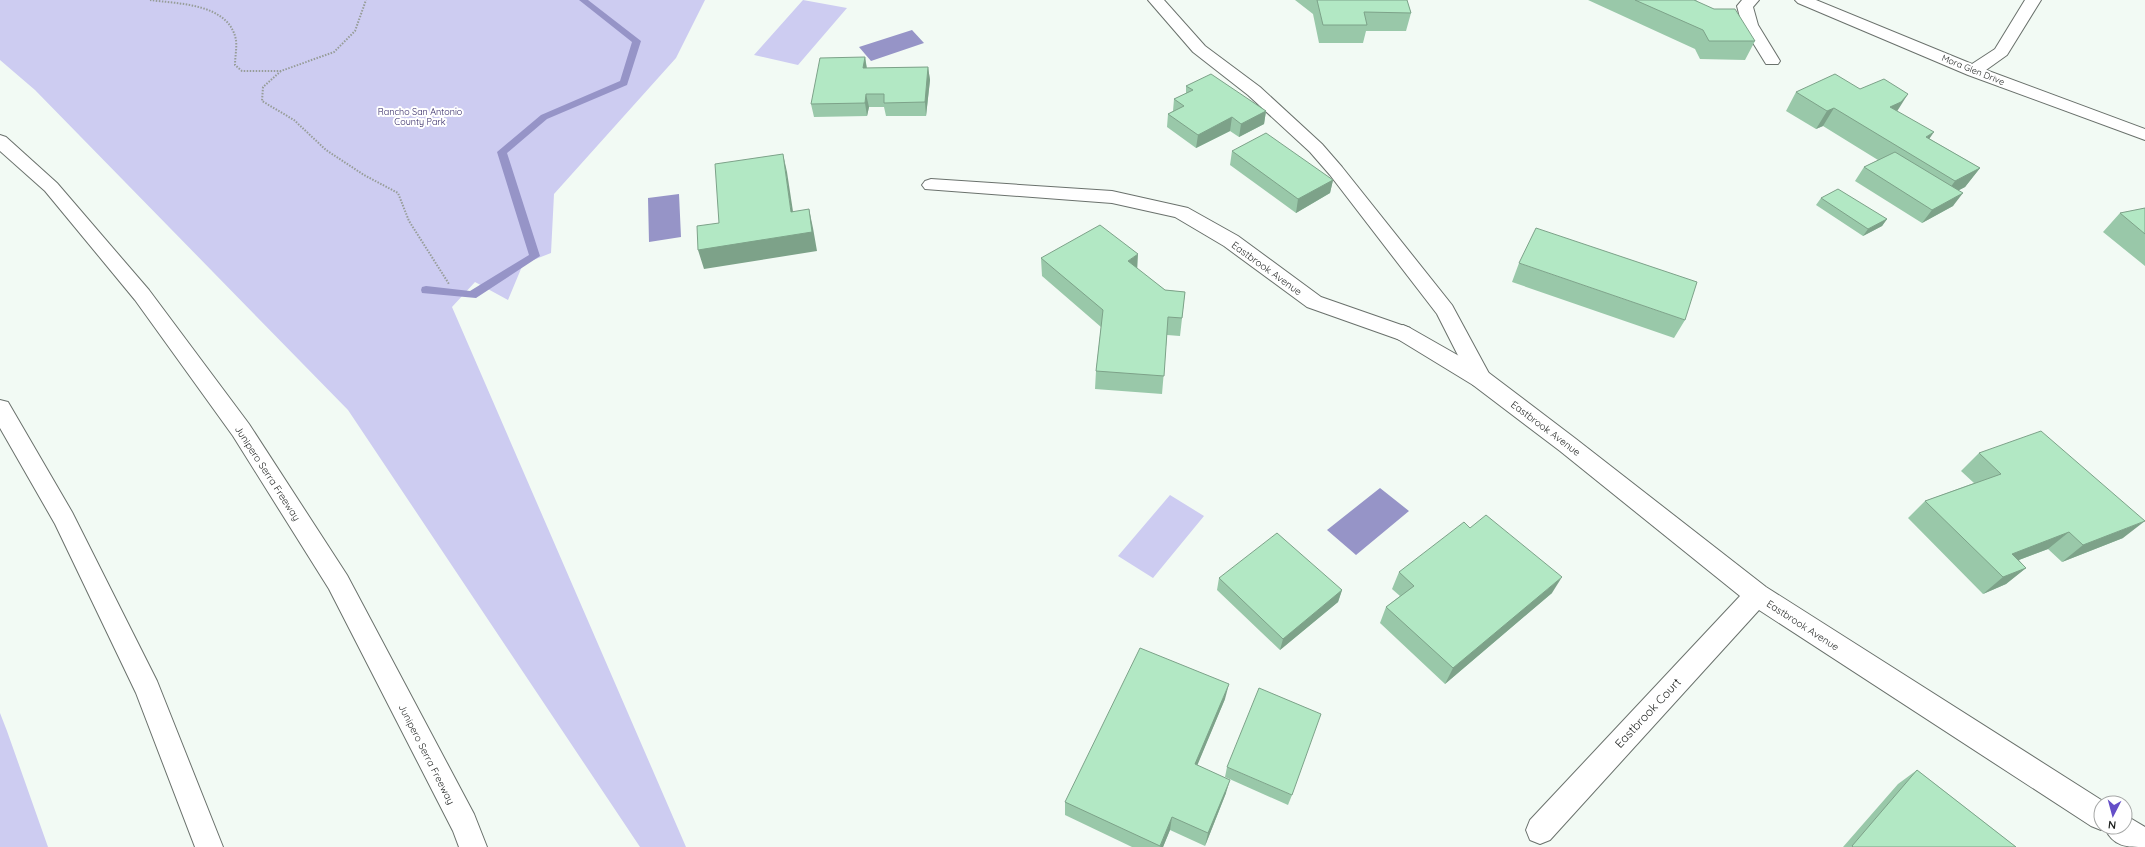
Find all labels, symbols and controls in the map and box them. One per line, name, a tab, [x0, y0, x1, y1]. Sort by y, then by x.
street label: Mora Glen Drive	[1940, 52, 2006, 87]
park label: Rancho San Antonio County Park	[378, 106, 462, 127]
street label: Eastbrook Avenue	[1229, 238, 1305, 299]
street label: Eastbrook Avenue	[1508, 398, 1583, 459]
street label: Junipero Serra Freeway	[232, 423, 303, 523]
street label: Eastbrook Avenue	[1764, 597, 1842, 654]
street label: Eastbrook Court	[1611, 675, 1684, 751]
street label: Junipero Serra Freeway	[396, 702, 458, 807]
north arrow	[2093, 795, 2133, 835]
text: N	[2107, 818, 2117, 832]

